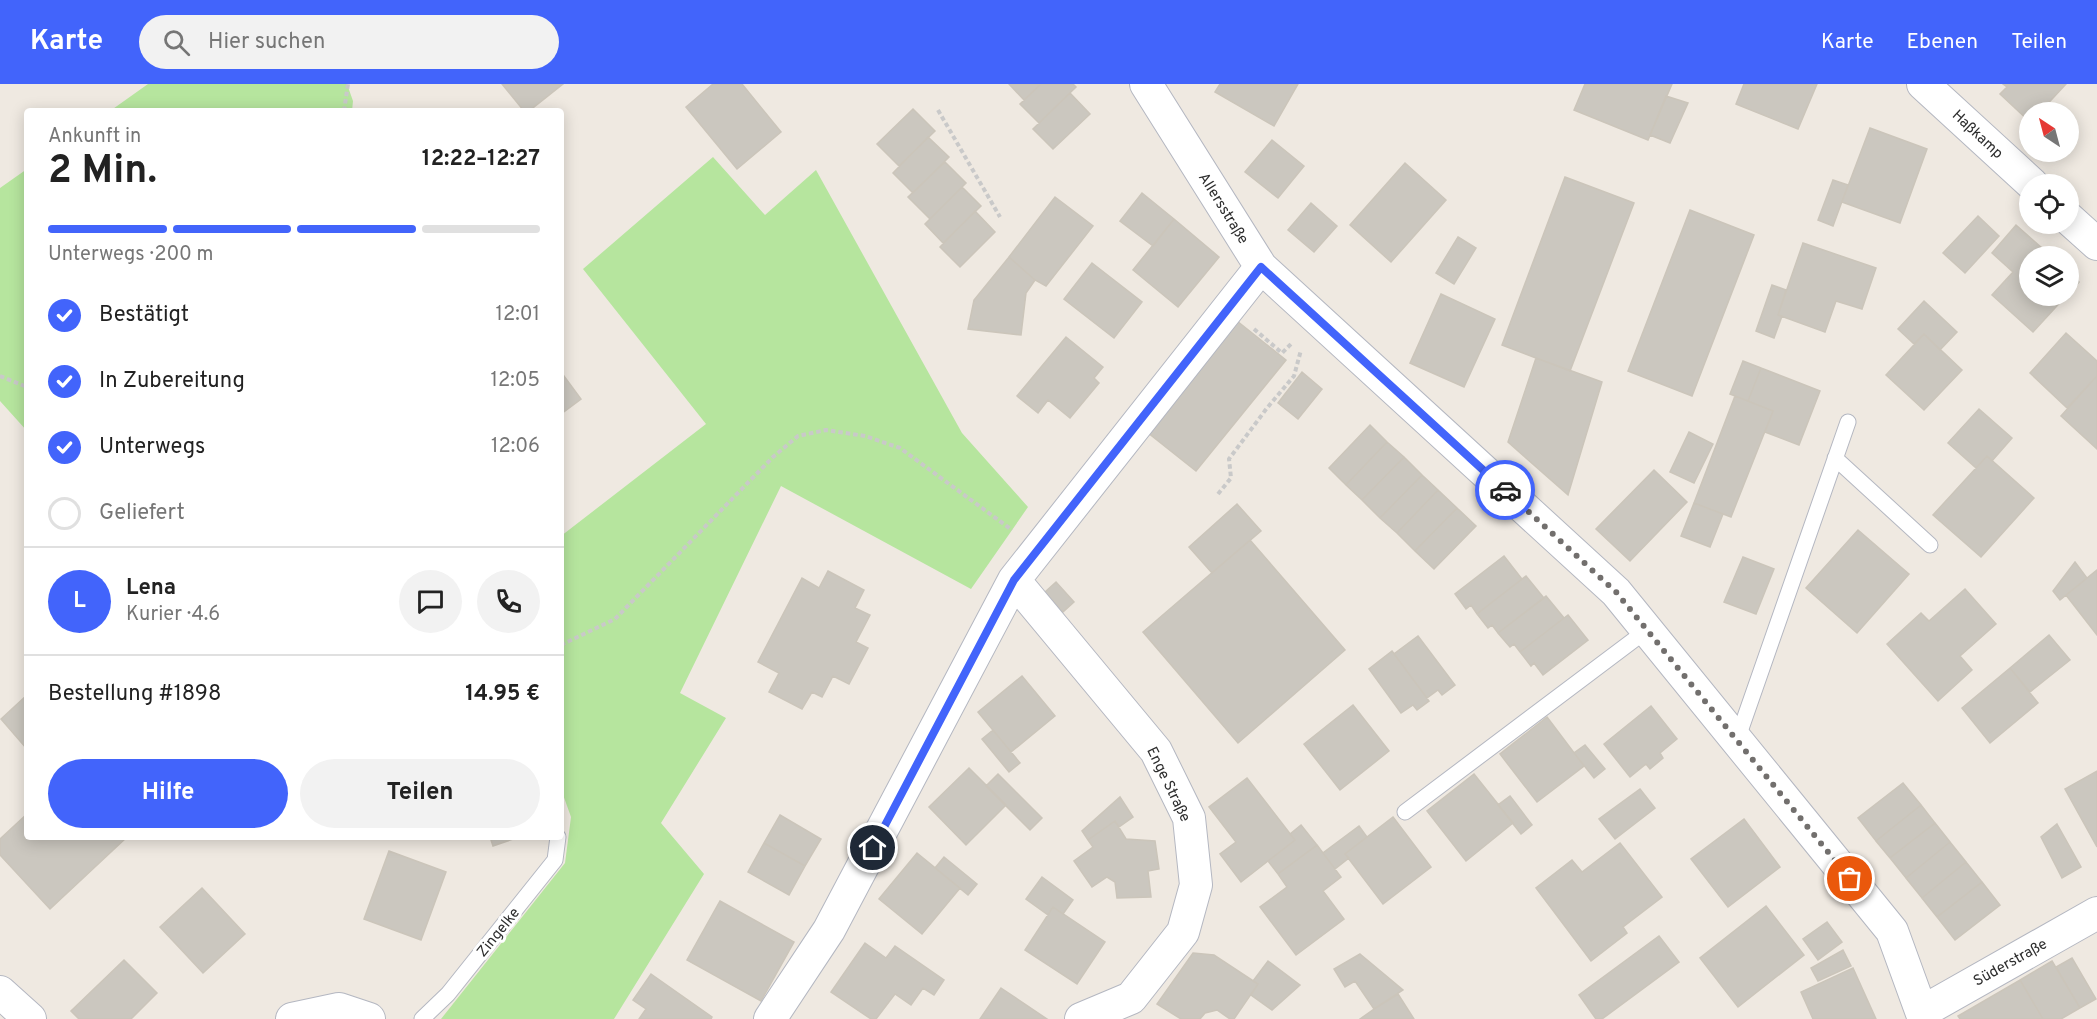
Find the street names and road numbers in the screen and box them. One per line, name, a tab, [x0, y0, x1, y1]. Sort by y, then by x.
street label: Haßkamp	[1947, 107, 2007, 164]
street label: Allersstraße	[1193, 170, 1252, 248]
street label: Enge Straße	[1141, 744, 1194, 825]
street label: Zingelke	[473, 904, 525, 962]
street label: Süderstraße	[1970, 935, 2051, 991]

